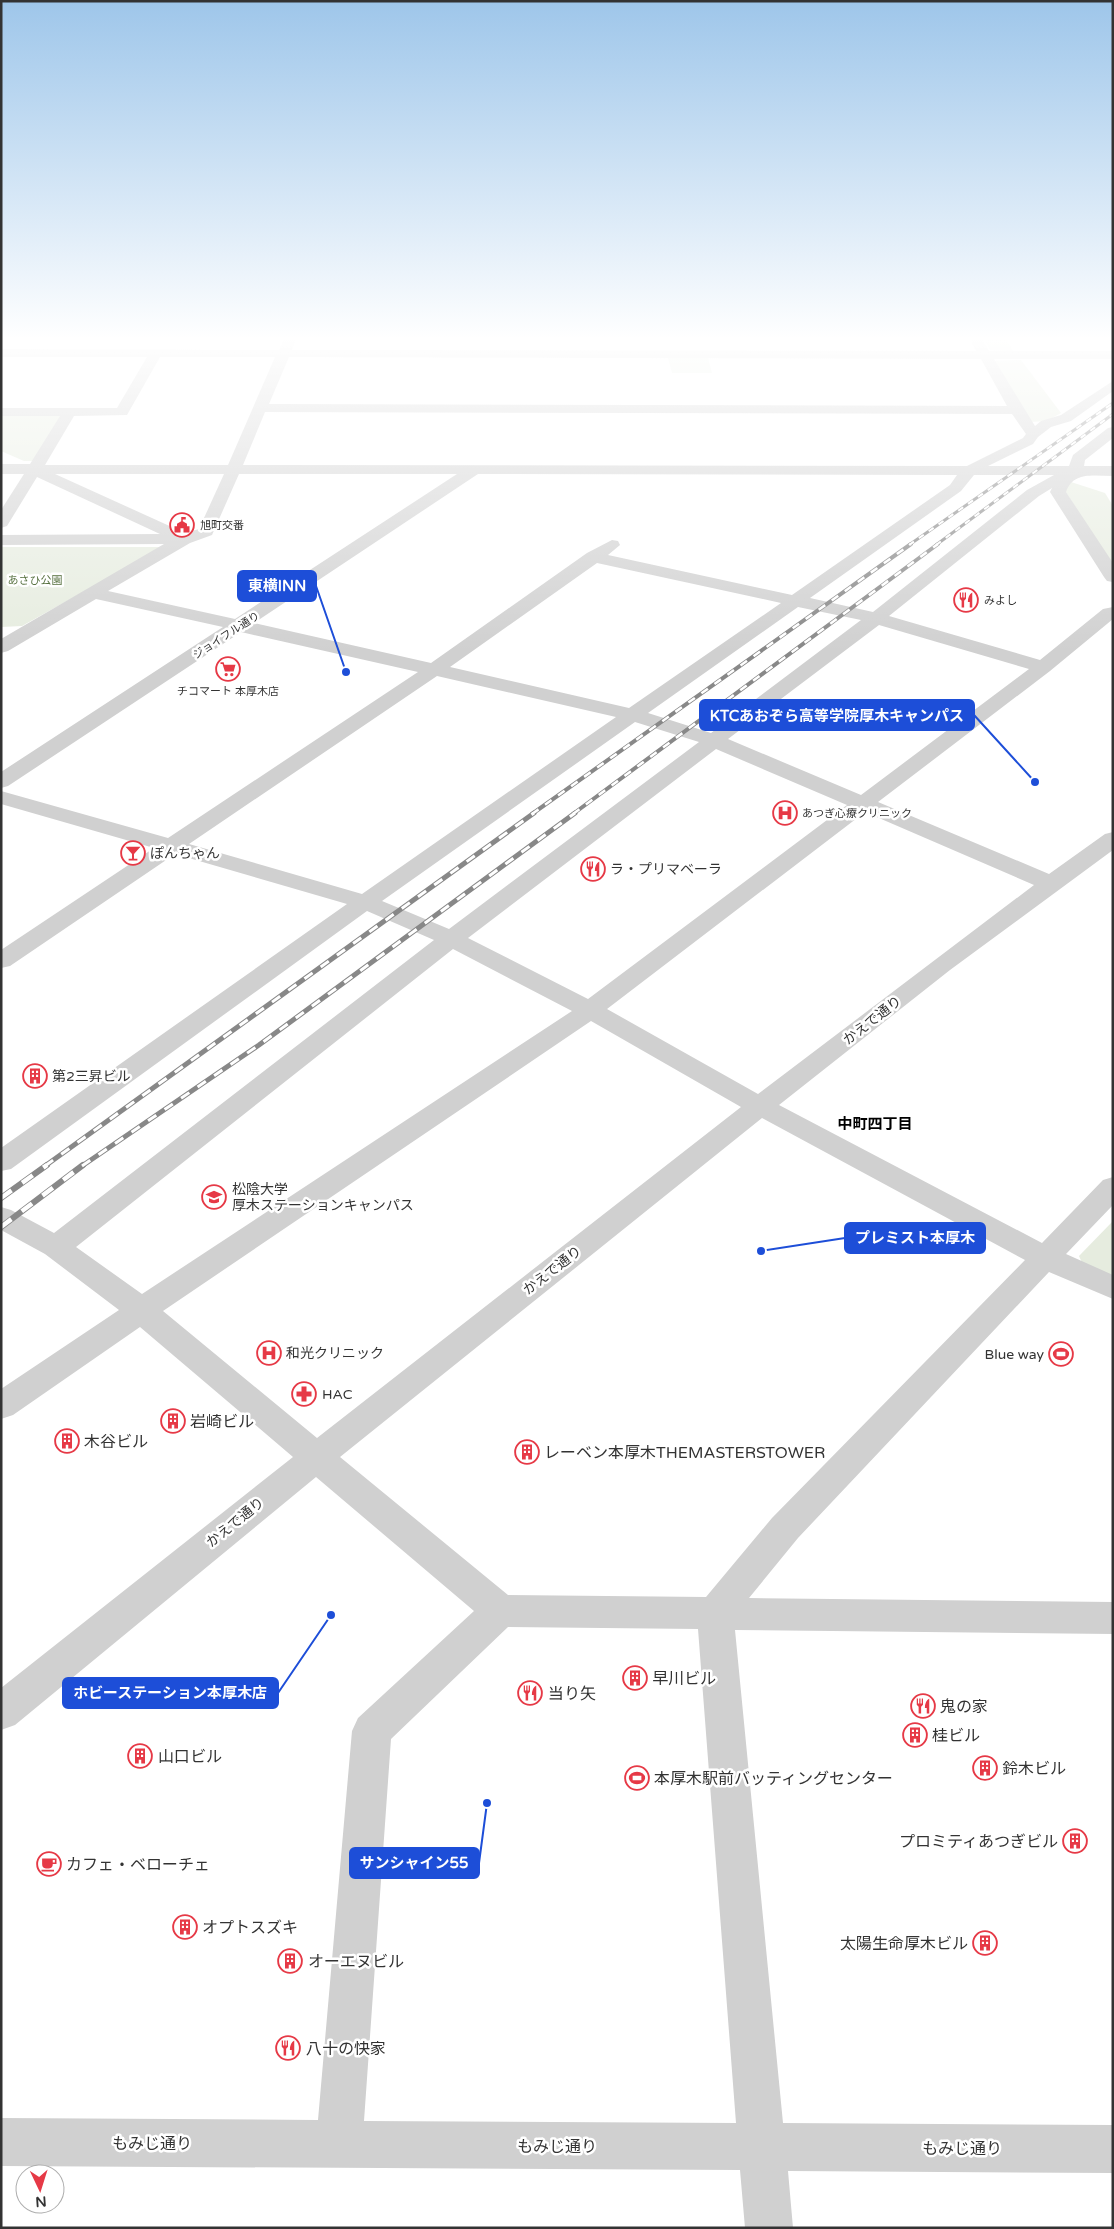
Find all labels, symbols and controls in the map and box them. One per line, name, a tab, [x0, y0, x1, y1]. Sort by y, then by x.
public building icon: 旭町交番	[169, 512, 195, 538]
place label: 旭町交番	[200, 519, 244, 532]
callout: 東横INN	[238, 571, 316, 601]
park label: あさひ公園	[8, 574, 63, 587]
text: 東横INN	[248, 577, 306, 595]
restaurant icon: みよし	[953, 587, 979, 613]
place label: みよし	[984, 594, 1017, 607]
street label: ジョイフル通り	[190, 609, 262, 662]
supermarket icon: チコマート 本厚木店	[215, 656, 241, 682]
place label: チコマート 本厚木店	[177, 685, 279, 698]
callout: KTCあおぞら高等学院厚木キャンパス	[700, 700, 974, 730]
text: KTCあおぞら高等学院厚木キャンパス	[710, 707, 964, 725]
hospital icon: あつぎ心療クリニック	[772, 800, 798, 826]
place label: あつぎ心療クリニック	[802, 807, 912, 820]
bar icon: ぽんちゃん	[120, 840, 146, 866]
place label: ぽんちゃん	[150, 845, 220, 862]
restaurant icon: ラ・プリマベーラ	[580, 856, 606, 882]
place label: ラ・プリマベーラ	[610, 861, 722, 878]
street label: かえで通り	[840, 992, 905, 1049]
building icon: 第2三昇ビル	[22, 1063, 48, 1089]
place label: 第2三昇ビル	[52, 1068, 131, 1085]
district label: 中町四丁目	[837, 1115, 913, 1133]
place label: 松陰大学 厚木ステーションキャンパス	[232, 1181, 414, 1214]
school or university icon: 松陰大学 厚木ステーションキャンパス	[201, 1184, 227, 1210]
callout: プレミスト本厚木	[845, 1223, 985, 1253]
text: プレミスト本厚木	[855, 1229, 975, 1247]
street label: かえで通り	[520, 1242, 585, 1299]
hospital icon: 和光クリニック	[256, 1340, 282, 1366]
sports icon: Blue way	[1048, 1341, 1074, 1367]
place label: 和光クリニック	[286, 1345, 384, 1362]
place label: Blue way	[985, 1346, 1044, 1363]
pharmacy icon: HAC	[291, 1381, 317, 1407]
place label: HAC	[322, 1386, 353, 1403]
building icon: 岩崎ビル	[160, 1408, 186, 1434]
place label: 岩崎ビル	[190, 1412, 254, 1432]
building icon: 木谷ビル	[54, 1428, 80, 1454]
place label: 木谷ビル	[84, 1432, 148, 1452]
building icon: レーベン本厚木THEMASTERSTOWER	[514, 1439, 540, 1465]
place label: レーベン本厚木THEMASTERSTOWER	[544, 1443, 825, 1463]
street label: かえで通り	[203, 1494, 268, 1551]
building icon: 早川ビル	[622, 1665, 648, 1691]
place label: 早川ビル	[652, 1669, 716, 1689]
callout: ホビーステーション本厚木店	[63, 1678, 278, 1708]
restaurant icon: 当り矢	[517, 1680, 543, 1706]
text: ホビーステーション本厚木店	[73, 1684, 267, 1702]
place label: 当り矢	[548, 1684, 596, 1704]
restaurant icon: 鬼の家	[910, 1693, 936, 1719]
place label: 鬼の家	[940, 1697, 988, 1717]
building icon: 桂ビル	[902, 1722, 928, 1748]
place label: 桂ビル	[932, 1726, 980, 1746]
building icon: 山口ビル	[127, 1743, 153, 1769]
place label: 山口ビル	[158, 1747, 222, 1767]
building icon: 鈴木ビル	[972, 1755, 998, 1781]
place label: 鈴木ビル	[1002, 1759, 1066, 1779]
sports icon: 本厚木駅前バッティングセンター	[624, 1765, 650, 1791]
place label: 本厚木駅前バッティングセンター	[654, 1769, 893, 1789]
building icon: プロミティあつぎビル	[1062, 1828, 1088, 1854]
place label: プロミティあつぎビル	[899, 1832, 1058, 1852]
callout: サンシャイン55	[350, 1848, 479, 1878]
cafe icon: カフェ・ベローチェ	[36, 1851, 62, 1877]
text: サンシャイン55	[360, 1854, 468, 1872]
place label: カフェ・ベローチェ	[66, 1855, 210, 1875]
building icon: オプトスズキ	[172, 1914, 198, 1940]
place label: オプトスズキ	[202, 1918, 298, 1938]
building icon: 太陽生命厚木ビル	[972, 1930, 998, 1956]
place label: 太陽生命厚木ビル	[840, 1934, 968, 1954]
building icon: オーエヌビル	[277, 1948, 303, 1974]
place label: オーエヌビル	[308, 1952, 404, 1972]
restaurant icon: 八十の快家	[275, 2035, 301, 2061]
place label: 八十の快家	[306, 2039, 386, 2059]
street label: もみじ通り	[112, 2134, 192, 2154]
street label: もみじ通り	[517, 2137, 597, 2157]
street label: もみじ通り	[922, 2139, 1002, 2159]
north arrow	[15, 2164, 65, 2214]
text: N	[35, 2193, 47, 2210]

